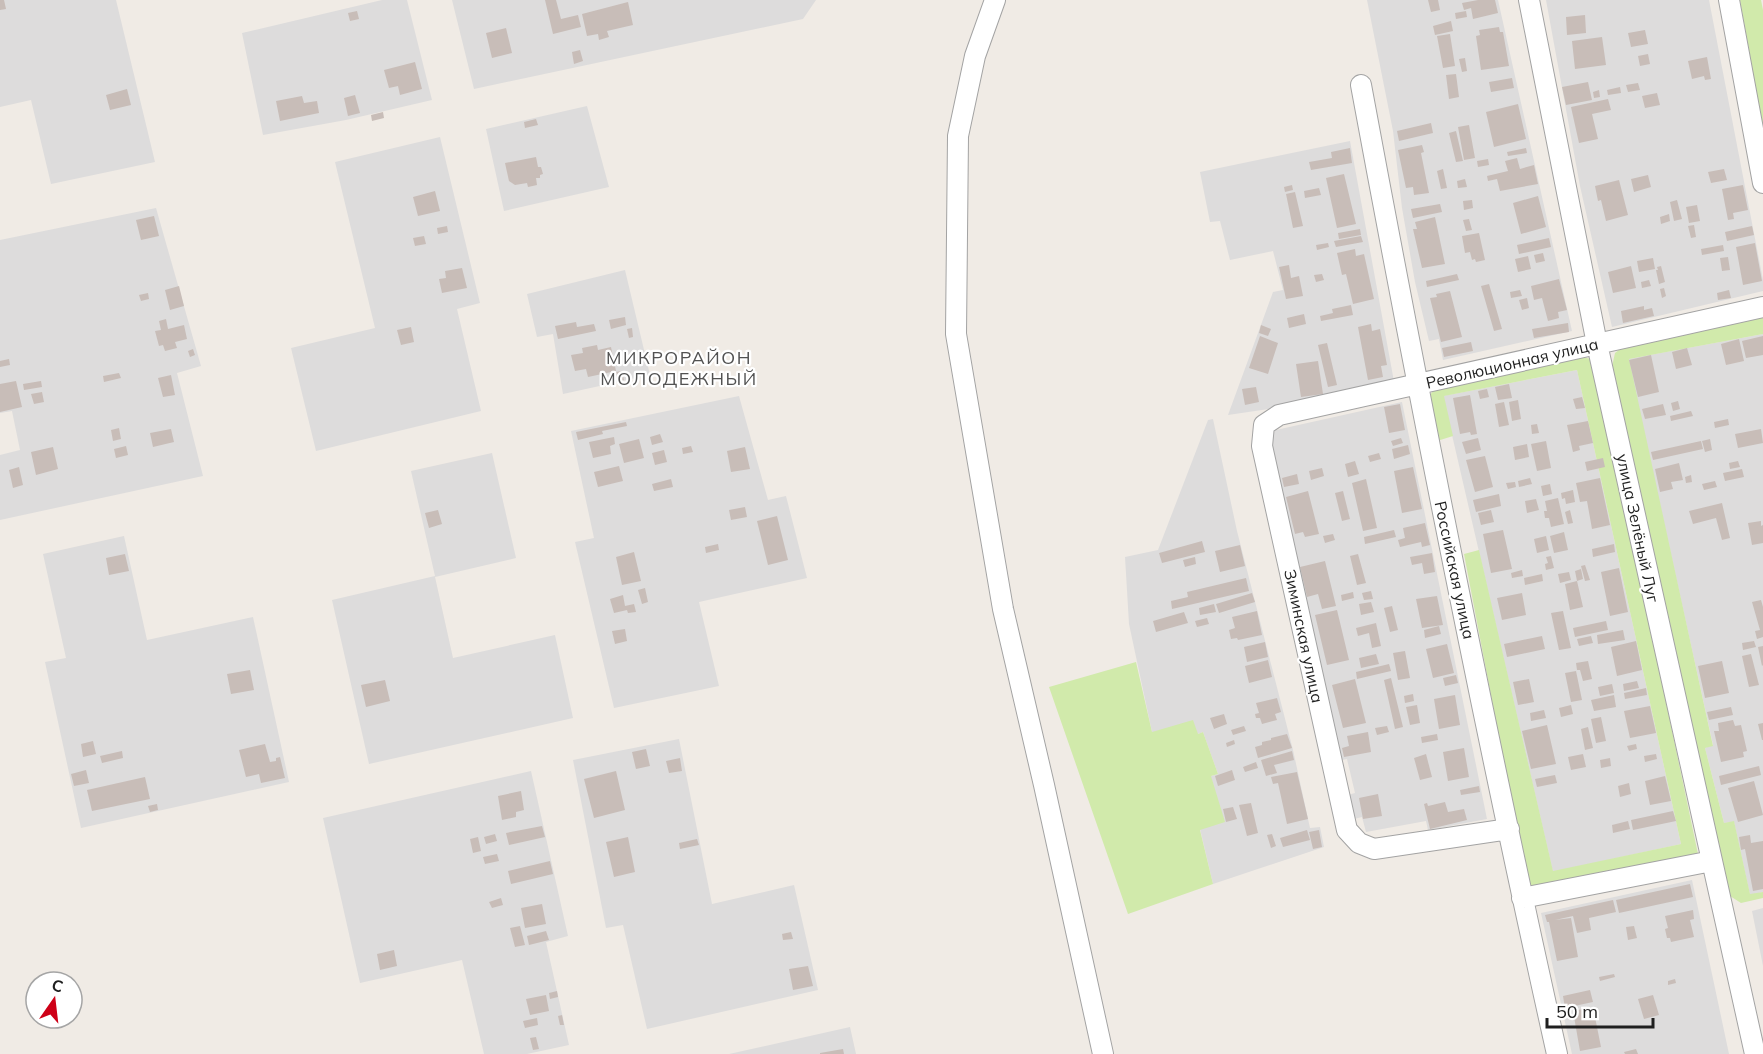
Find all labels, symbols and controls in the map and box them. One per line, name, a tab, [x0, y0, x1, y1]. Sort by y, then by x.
street label: Революционная улица	[1424, 333, 1600, 393]
district label: МИКРОРАЙОН МОЛОДЕЖНЫЙ	[600, 346, 758, 390]
street label: улица Зелёный Луг	[1612, 452, 1664, 604]
street label: Российская улица	[1431, 499, 1479, 641]
street label: Зиминская улица	[1280, 567, 1328, 705]
north arrow	[24, 970, 84, 1030]
text: С	[50, 974, 65, 996]
scale bar	[1547, 991, 1654, 1029]
text: 50 m	[1556, 1000, 1598, 1023]

